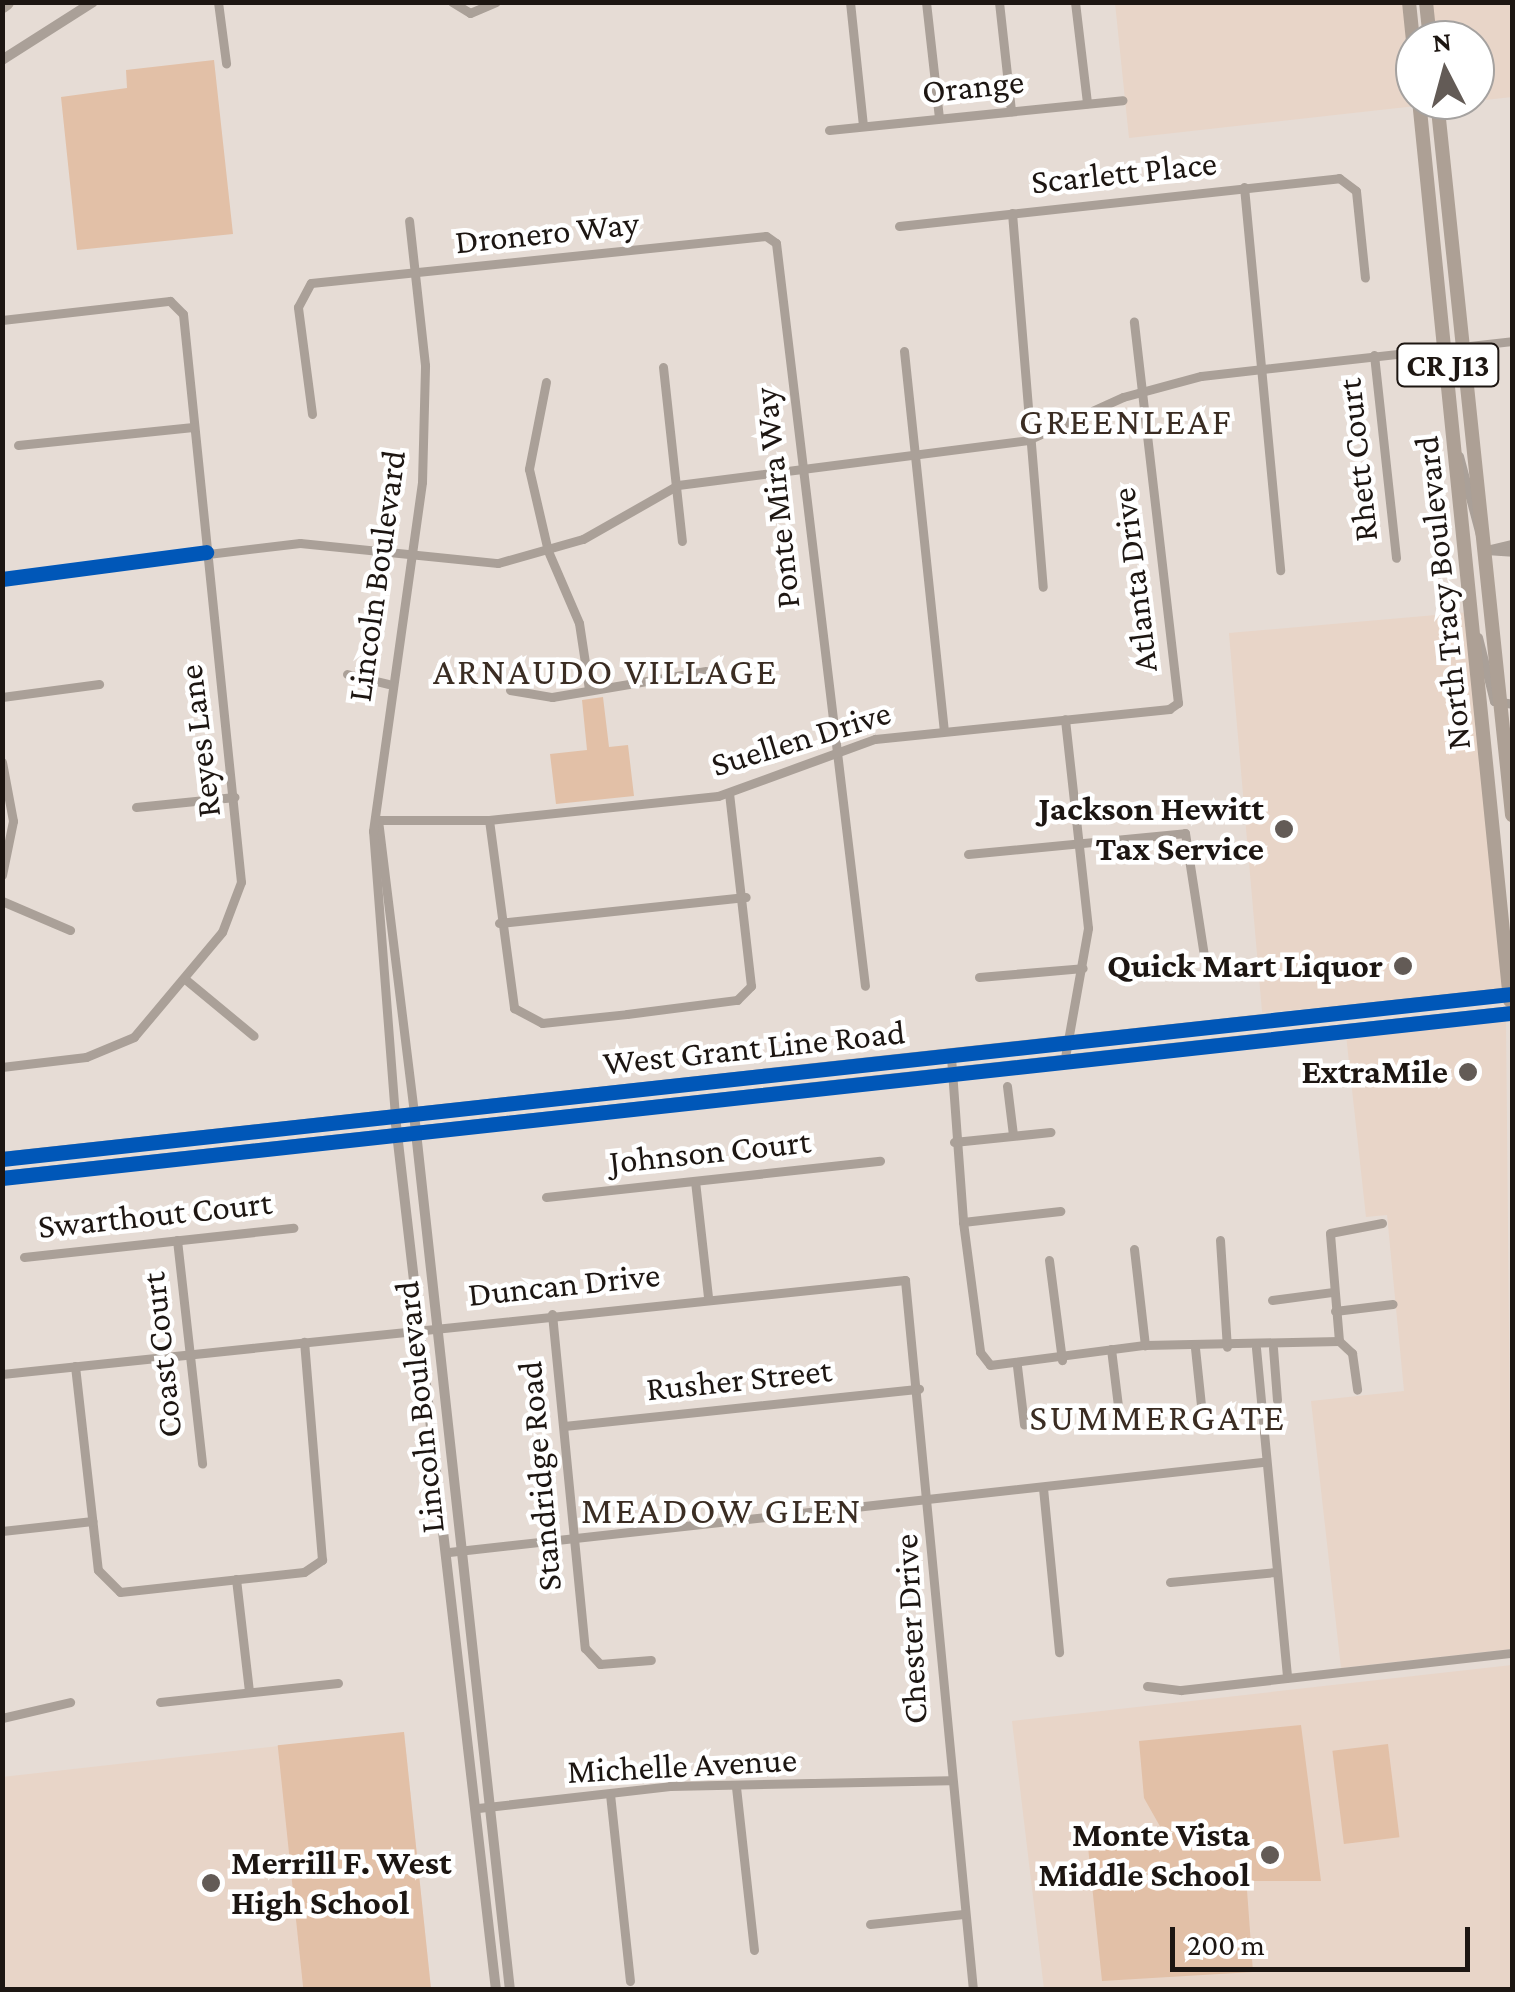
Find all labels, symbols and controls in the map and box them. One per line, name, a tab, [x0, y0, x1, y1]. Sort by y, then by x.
north arrow	[1395, 20, 1495, 120]
text: N	[1431, 25, 1453, 58]
street label: Orange	[920, 61, 1026, 113]
street label: Scarlett Place	[1029, 142, 1219, 204]
street label: Dronero Way	[453, 202, 641, 264]
road number: CR J13	[1396, 338, 1500, 392]
street label: Rhett Court	[1329, 376, 1387, 544]
street label: Ponte Mira Way	[745, 386, 809, 610]
district label: GREENLEAF	[1019, 399, 1233, 445]
street label: North Tracy Boulevard	[1406, 434, 1480, 752]
street label: Lincoln Boulevard	[339, 448, 415, 704]
street label: Atlanta Drive	[1103, 485, 1167, 675]
district label: ARNAUDO VILLAGE	[433, 649, 779, 695]
street label: Reyes Lane	[170, 662, 230, 820]
street label: Suellen Drive	[706, 692, 896, 786]
place label: Jackson Hewitt Tax Service	[1038, 788, 1264, 870]
marker: Jackson Hewitt Tax Service	[1273, 818, 1295, 840]
place label: Quick Mart Liquor	[1107, 945, 1383, 987]
marker: Quick Mart Liquor	[1392, 955, 1414, 977]
street label: West Grant Line Road	[601, 1011, 907, 1085]
place label: ExtraMile	[1301, 1051, 1448, 1093]
marker: ExtraMile	[1457, 1061, 1479, 1083]
street label: Johnson Court	[607, 1121, 813, 1183]
street label: Swarthout Court	[36, 1182, 274, 1248]
street label: Duncan Drive	[466, 1254, 662, 1316]
street label: Coast Court	[132, 1270, 192, 1440]
street label: Lincoln Boulevard	[386, 1279, 454, 1535]
street label: Rusher Street	[644, 1349, 834, 1411]
street label: Standridge Road	[509, 1359, 571, 1593]
district label: SUMMERGATE	[1029, 1395, 1287, 1441]
district label: MEADOW GLEN	[581, 1488, 863, 1534]
street label: Chester Drive	[885, 1533, 937, 1725]
street label: Michelle Avenue	[566, 1739, 798, 1793]
place label: Monte Vista Middle School	[1038, 1814, 1250, 1896]
place label: Merrill F. West High School	[231, 1842, 452, 1924]
marker: Monte Vista Middle School	[1259, 1844, 1281, 1866]
marker: Merrill F. West High School	[200, 1872, 222, 1894]
scale bar	[1175, 1907, 1475, 1969]
text: 200 m	[1187, 1928, 1265, 1961]

